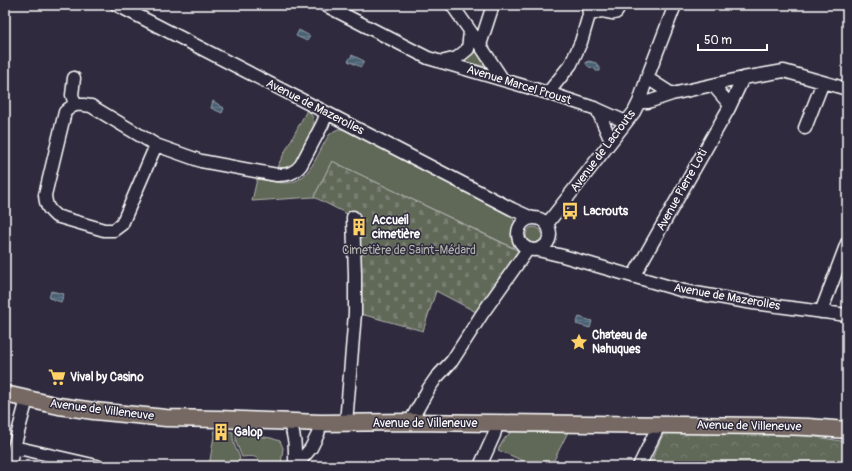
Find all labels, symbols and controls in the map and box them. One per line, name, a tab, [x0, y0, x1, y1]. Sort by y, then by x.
scale bar	[698, 26, 767, 52]
text: 50 m	[704, 33, 732, 48]
street label: Avenue Marcel Proust	[465, 62, 573, 108]
street label: Avenue de Mazerolles	[264, 76, 367, 138]
street label: Avenue de Lacrouts	[567, 106, 639, 195]
street label: Avenue Pierre Loti	[653, 146, 711, 234]
bus stop icon: Lacrouts	[560, 201, 580, 221]
place label: Lacrouts	[583, 204, 629, 219]
place label: Accueil cimetière	[371, 213, 421, 242]
building icon: Accueil cimetière	[349, 217, 369, 237]
park label: Cimetière de Saint-Médard	[342, 243, 476, 258]
street label: Avenue de Mazerolles	[673, 280, 782, 314]
place label: Chateau de Nahuques	[592, 328, 648, 357]
place icon: Chateau de Nahuques	[569, 332, 589, 352]
supermarket icon: Vival by Casino	[47, 367, 67, 387]
place label: Vival by Casino	[70, 370, 144, 385]
street label: Avenue de Villeneuve	[49, 396, 155, 424]
street label: Avenue de Villeneuve	[373, 416, 477, 431]
street label: Avenue de Villeneuve	[696, 418, 802, 434]
building icon: Galop	[211, 422, 231, 442]
place label: Galop	[234, 425, 263, 440]

